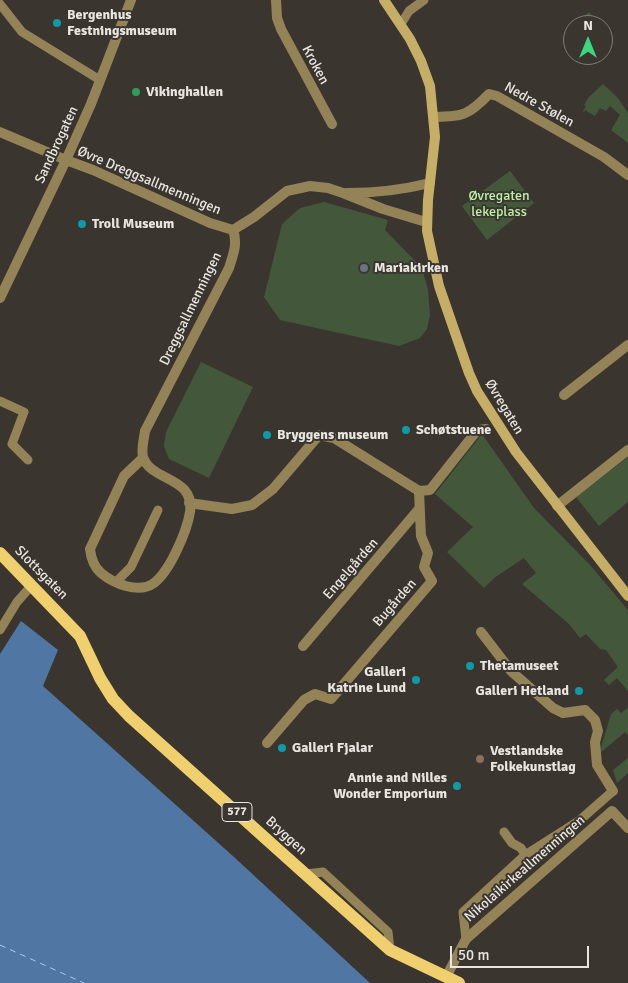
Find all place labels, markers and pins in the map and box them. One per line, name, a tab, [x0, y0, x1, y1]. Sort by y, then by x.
place label: Bergenhus Festningsmuseum	[67, 7, 177, 40]
marker: Bergenhus Festningsmuseum	[51, 17, 63, 29]
place label: Vikinghallen	[146, 84, 223, 100]
marker: Vikinghallen	[130, 86, 142, 98]
place label: Troll Museum	[92, 216, 174, 232]
marker: Troll Museum	[76, 218, 88, 230]
place label: Mariakirken	[374, 260, 449, 276]
marker: Mariakirken	[358, 262, 370, 274]
place label: Schøtstuene	[416, 422, 491, 438]
marker: Schøtstuene	[400, 424, 412, 436]
place label: Bryggens museum	[277, 427, 388, 443]
marker: Bryggens museum	[261, 429, 273, 441]
place label: Thetamuseet	[480, 658, 558, 674]
marker: Thetamuseet	[464, 660, 476, 672]
place label: Galleri Katrine Lund	[327, 664, 406, 696]
marker: Galleri Katrine Lund	[410, 674, 422, 686]
place label: Galleri Hetland	[476, 683, 569, 699]
marker: Galleri Hetland	[573, 685, 585, 697]
place label: Galleri Fjalar	[292, 740, 373, 756]
marker: Galleri Fjalar	[276, 742, 288, 754]
place label: Vestlandske Folkekunstlag	[490, 743, 576, 776]
marker: Vestlandske Folkekunstlag	[474, 753, 486, 765]
place label: Annie and Nilles Wonder Emporium	[334, 770, 447, 802]
marker: Annie and Nilles Wonder Emporium	[451, 780, 463, 792]

